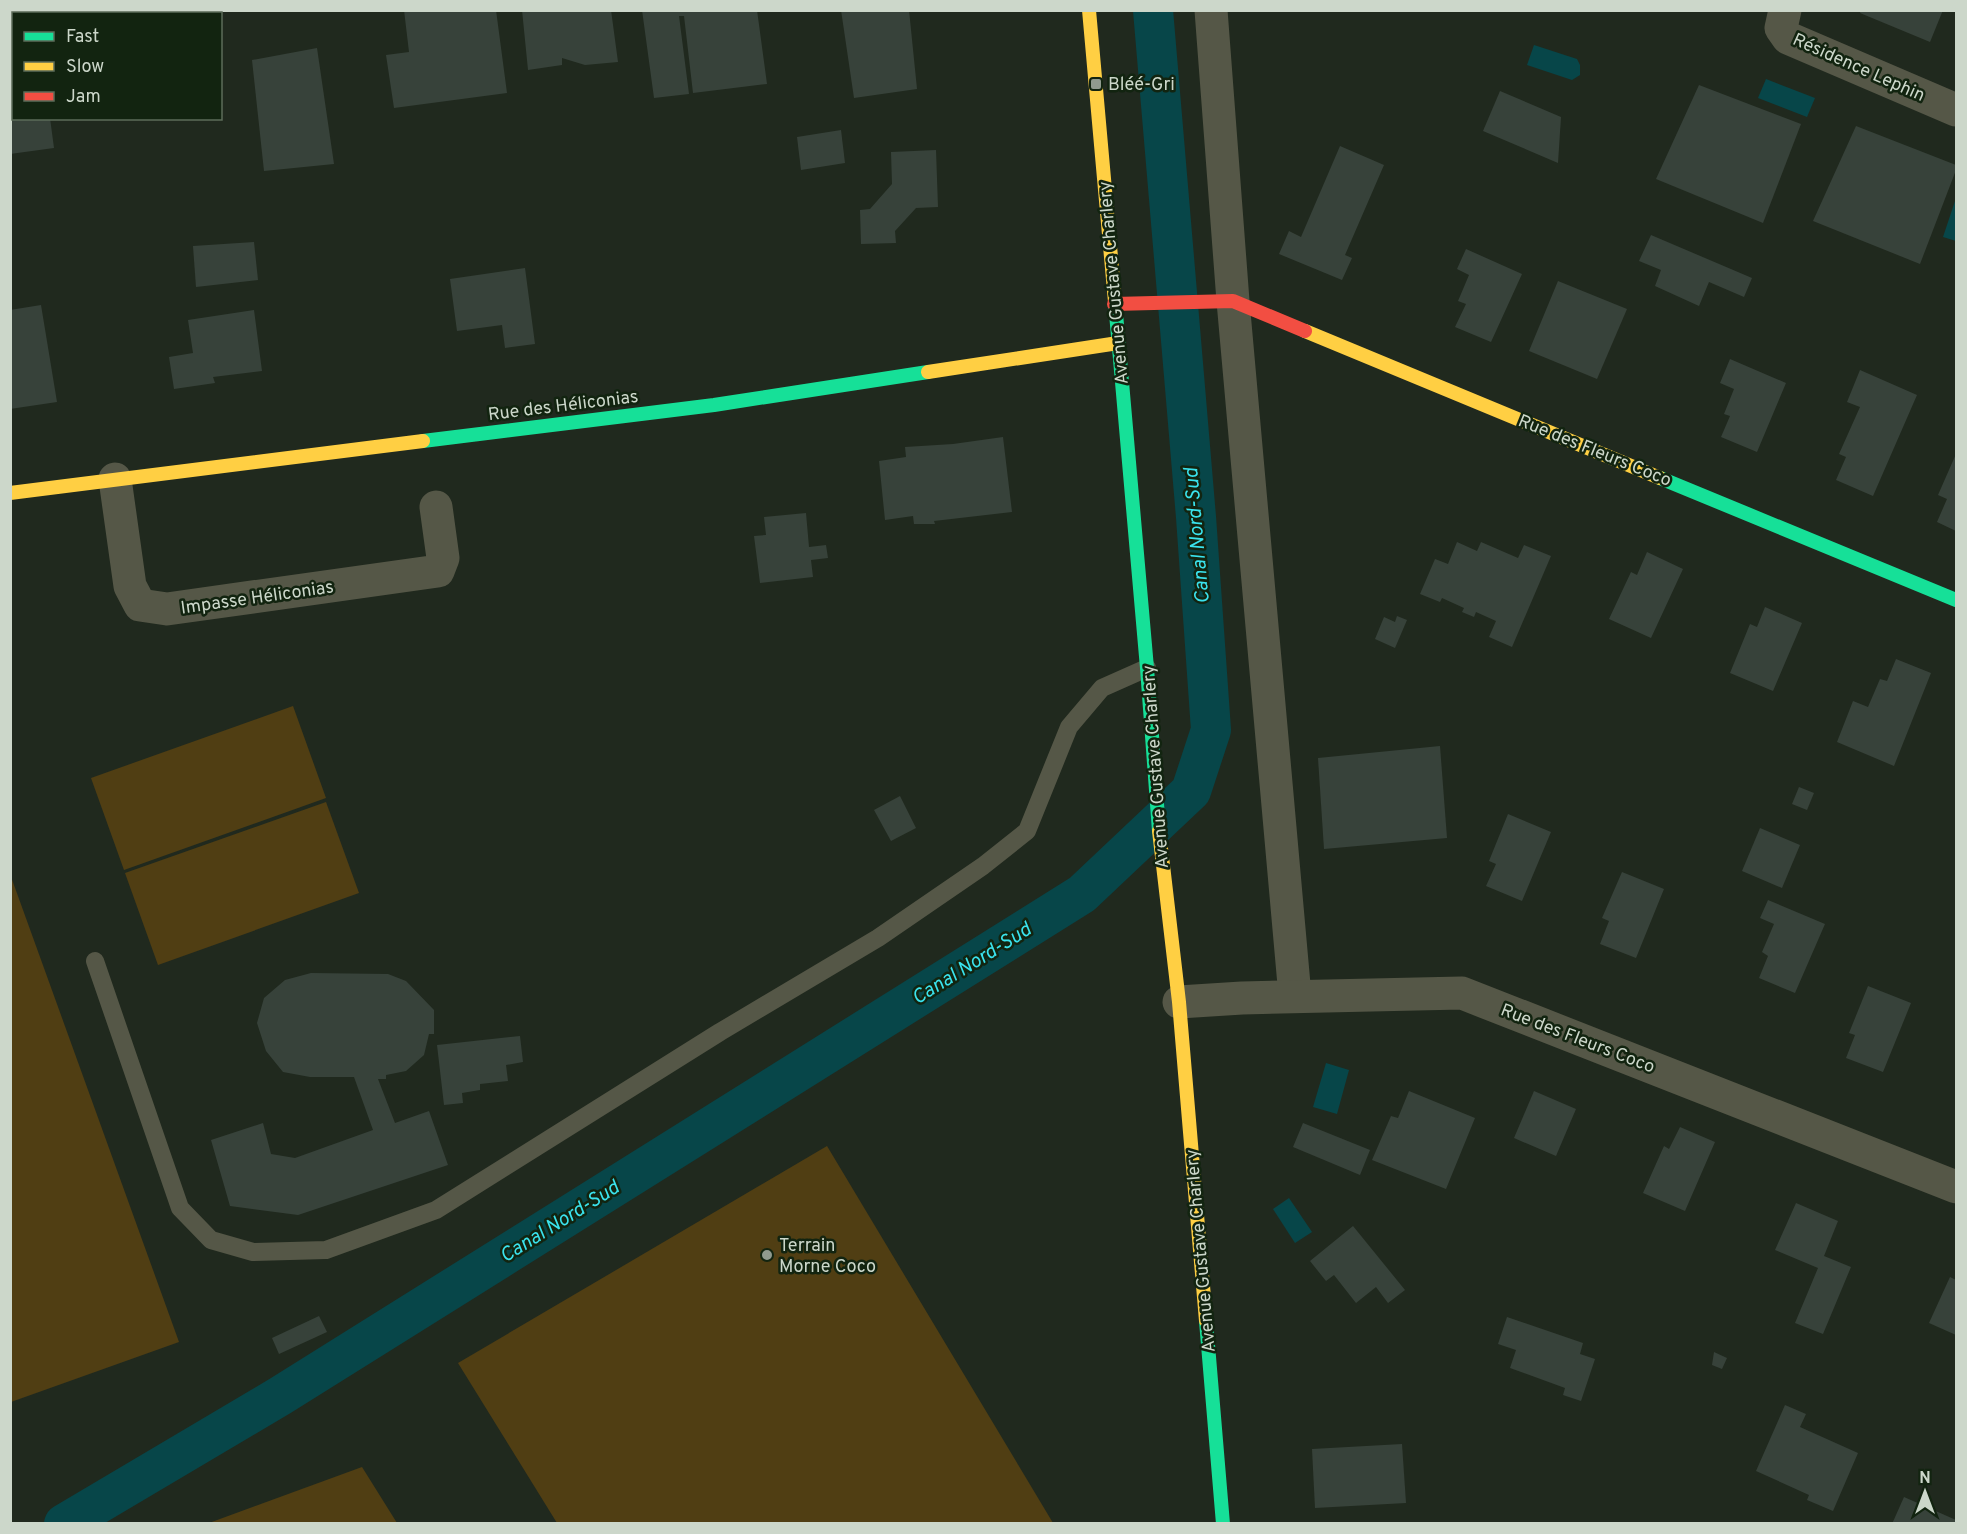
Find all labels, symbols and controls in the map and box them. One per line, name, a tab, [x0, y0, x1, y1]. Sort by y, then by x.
legend	[12, 12, 222, 120]
text: Fast	[66, 26, 99, 49]
street label: Résidence Lephin	[1789, 29, 1928, 108]
text: Slow	[66, 56, 104, 79]
place label: Bléé-Gri	[1108, 74, 1175, 97]
marker: Bléé-Gri	[1089, 77, 1103, 91]
text: Jam	[66, 86, 101, 109]
street label: Avenue Gustave Charlery	[1094, 180, 1135, 386]
street label: Rue des Héliconias	[487, 386, 640, 427]
street label: Rue des Fleurs Coco	[1514, 410, 1675, 493]
water label: Canal Nord-Sud	[1179, 466, 1217, 605]
street label: Impasse Héliconias	[179, 576, 335, 621]
street label: Avenue Gustave Charlery	[1138, 664, 1175, 869]
water label: Canal Nord-Sud	[907, 917, 1038, 1012]
street label: Rue des Fleurs Coco	[1497, 999, 1658, 1079]
street label: Avenue Gustave Charlery	[1181, 1148, 1222, 1354]
water label: Canal Nord-Sud	[495, 1175, 626, 1270]
place label: Terrain Morne Coco	[779, 1235, 876, 1279]
marker: Terrain Morne Coco	[760, 1248, 774, 1262]
north arrow	[1895, 1462, 1955, 1522]
text: N	[1919, 1469, 1931, 1489]

